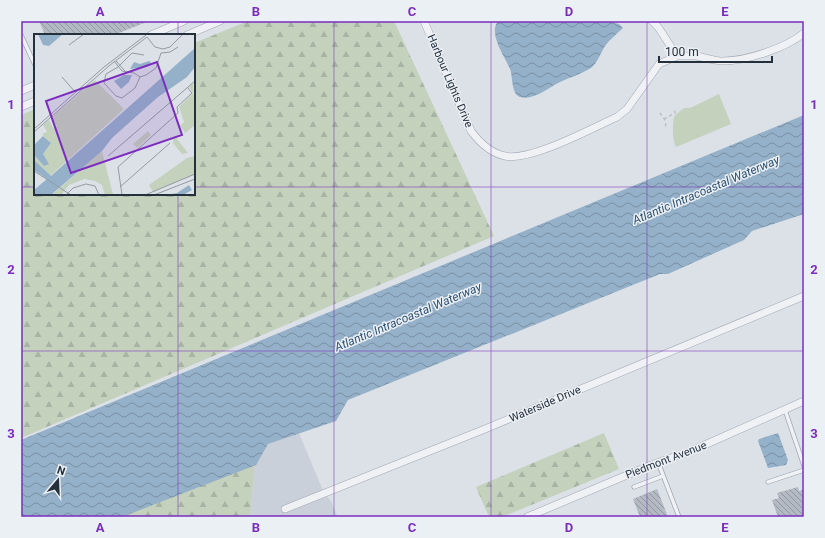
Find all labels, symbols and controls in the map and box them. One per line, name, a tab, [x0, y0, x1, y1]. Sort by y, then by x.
text: A	[96, 4, 105, 19]
text: B	[252, 4, 260, 19]
text: C	[408, 4, 417, 19]
text: D	[565, 4, 573, 19]
text: E	[721, 4, 729, 19]
street label: Harbour Lights Drive	[424, 32, 476, 130]
inset map	[34, 34, 195, 195]
scale bar	[659, 38, 772, 64]
text: 100 m	[665, 45, 699, 59]
text: 1	[7, 97, 15, 112]
text: 1	[810, 97, 818, 112]
water label: Atlantic Intracoastal Waterway	[630, 152, 782, 228]
text: 2	[7, 262, 15, 277]
text: 2	[810, 262, 818, 277]
water label: Atlantic Intracoastal Waterway	[332, 279, 484, 355]
street label: Waterside Drive	[507, 383, 583, 425]
text: 3	[7, 426, 15, 441]
text: 3	[810, 426, 818, 441]
street label: Piedmont Avenue	[624, 438, 709, 481]
north arrow	[38, 460, 78, 500]
text: N	[55, 464, 67, 479]
text: A	[96, 520, 105, 535]
text: B	[252, 520, 260, 535]
text: C	[408, 520, 417, 535]
text: D	[565, 520, 573, 535]
text: E	[721, 520, 729, 535]

